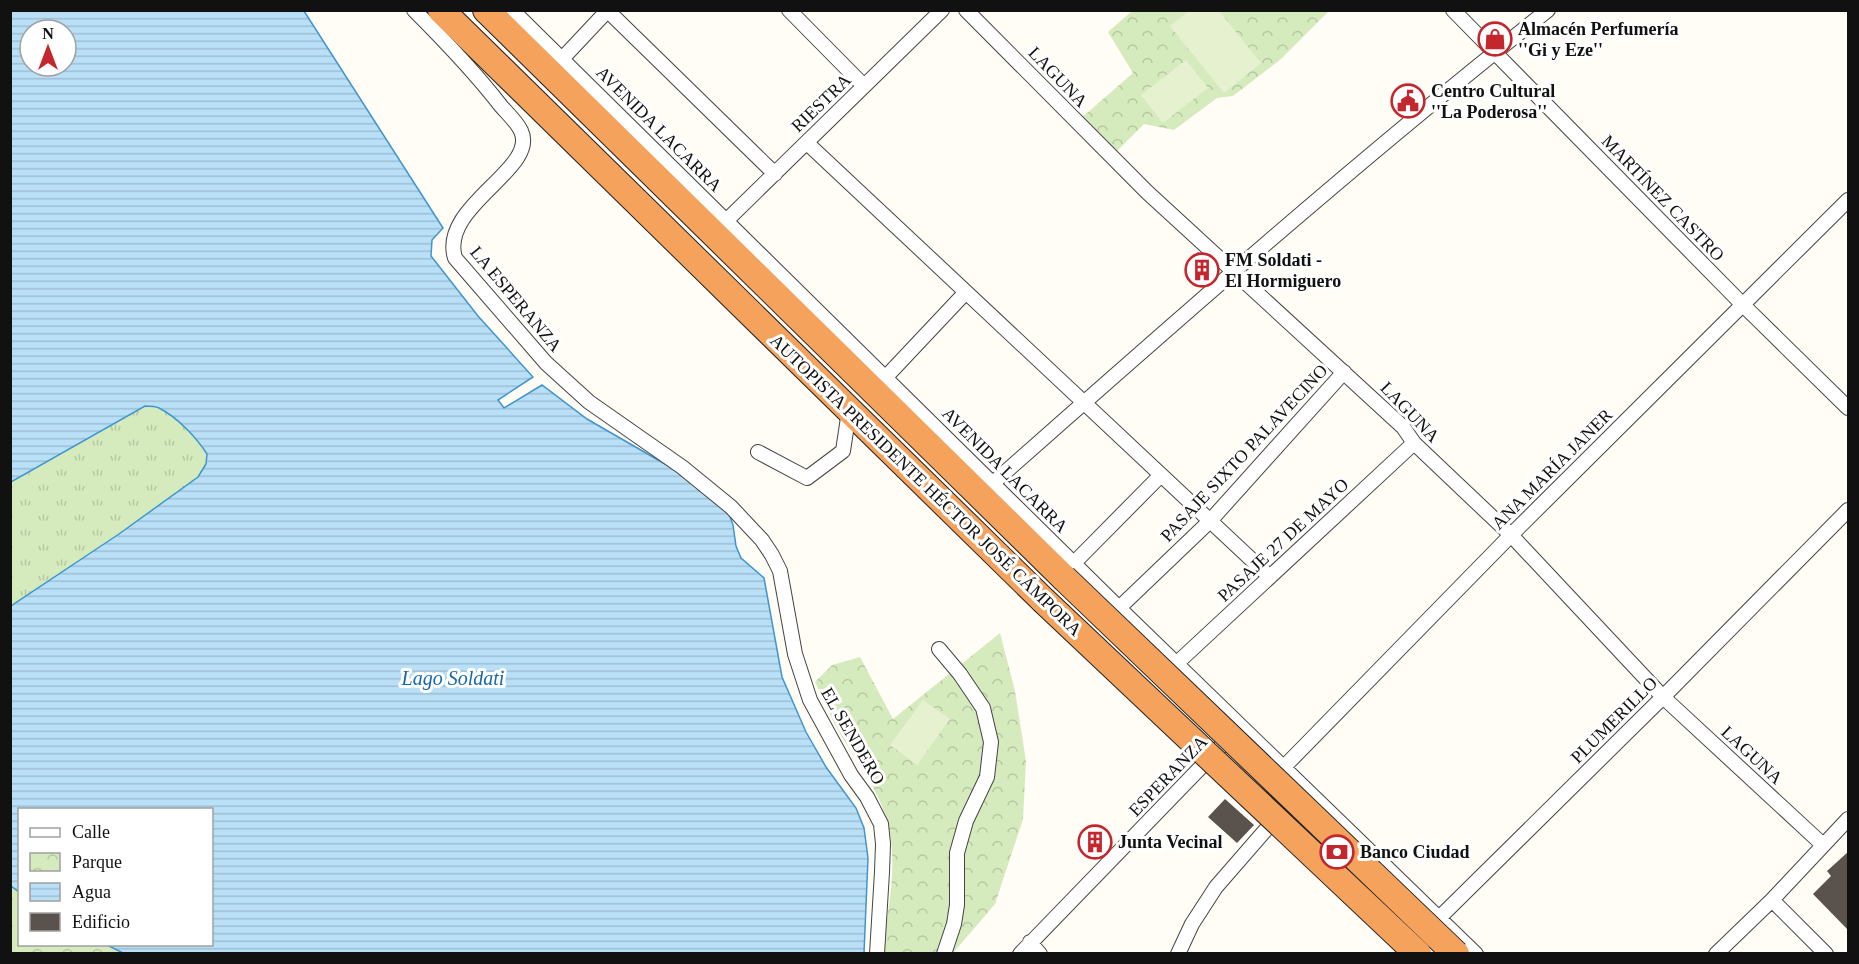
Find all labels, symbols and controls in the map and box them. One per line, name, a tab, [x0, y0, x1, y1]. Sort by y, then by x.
north arrow	[18, 18, 78, 78]
place label: Almacén Perfumería ''Gi y Eze''	[1518, 19, 1678, 60]
shop icon: Almacén Perfumería ''Gi y Eze''	[1477, 21, 1513, 57]
text: N	[42, 25, 54, 42]
street label: LAGUNA	[1024, 43, 1092, 111]
street label: AVENIDA LACARRA	[592, 62, 726, 196]
street label: RIESTRA	[787, 70, 855, 136]
place label: Centro Cultural ''La Poderosa''	[1431, 81, 1555, 122]
public building icon: Centro Cultural ''La Poderosa''	[1390, 83, 1426, 119]
street label: MARTÍNEZ CASTRO	[1598, 130, 1729, 265]
street label: LA ESPERANZA	[466, 242, 566, 356]
place label: FM Soldati - El Hormiguero	[1225, 250, 1341, 291]
building icon: FM Soldati - El Hormiguero	[1184, 252, 1220, 288]
street label: AUTOPISTA PRESIDENTE HÉCTOR JOSÉ CÁMPORA	[766, 329, 1086, 640]
street label: PASAJE SIXTO PALAVECINO	[1157, 360, 1331, 546]
street label: LAGUNA	[1376, 378, 1444, 446]
street label: AVENIDA LACARRA	[938, 403, 1072, 537]
street label: ANA MARÍA JANER	[1487, 404, 1616, 533]
street label: PASAJE 27 DE MAYO	[1214, 474, 1352, 606]
water label: Lago Soldati	[401, 667, 504, 690]
street label: PLUMERILLO	[1567, 673, 1661, 767]
street label: EL SENDERO	[817, 684, 889, 788]
street label: LAGUNA	[1717, 722, 1787, 788]
street label: ESPERANZA	[1125, 732, 1211, 820]
legend	[18, 808, 213, 946]
text: Calle	[72, 822, 110, 842]
building icon: Junta Vecinal	[1077, 824, 1113, 860]
place label: Junta Vecinal	[1118, 832, 1223, 852]
bank icon: Banco Ciudad	[1319, 834, 1355, 870]
place label: Banco Ciudad	[1360, 842, 1470, 862]
text: Parque	[72, 852, 122, 872]
text: Agua	[72, 882, 111, 902]
text: Edificio	[72, 912, 130, 932]

